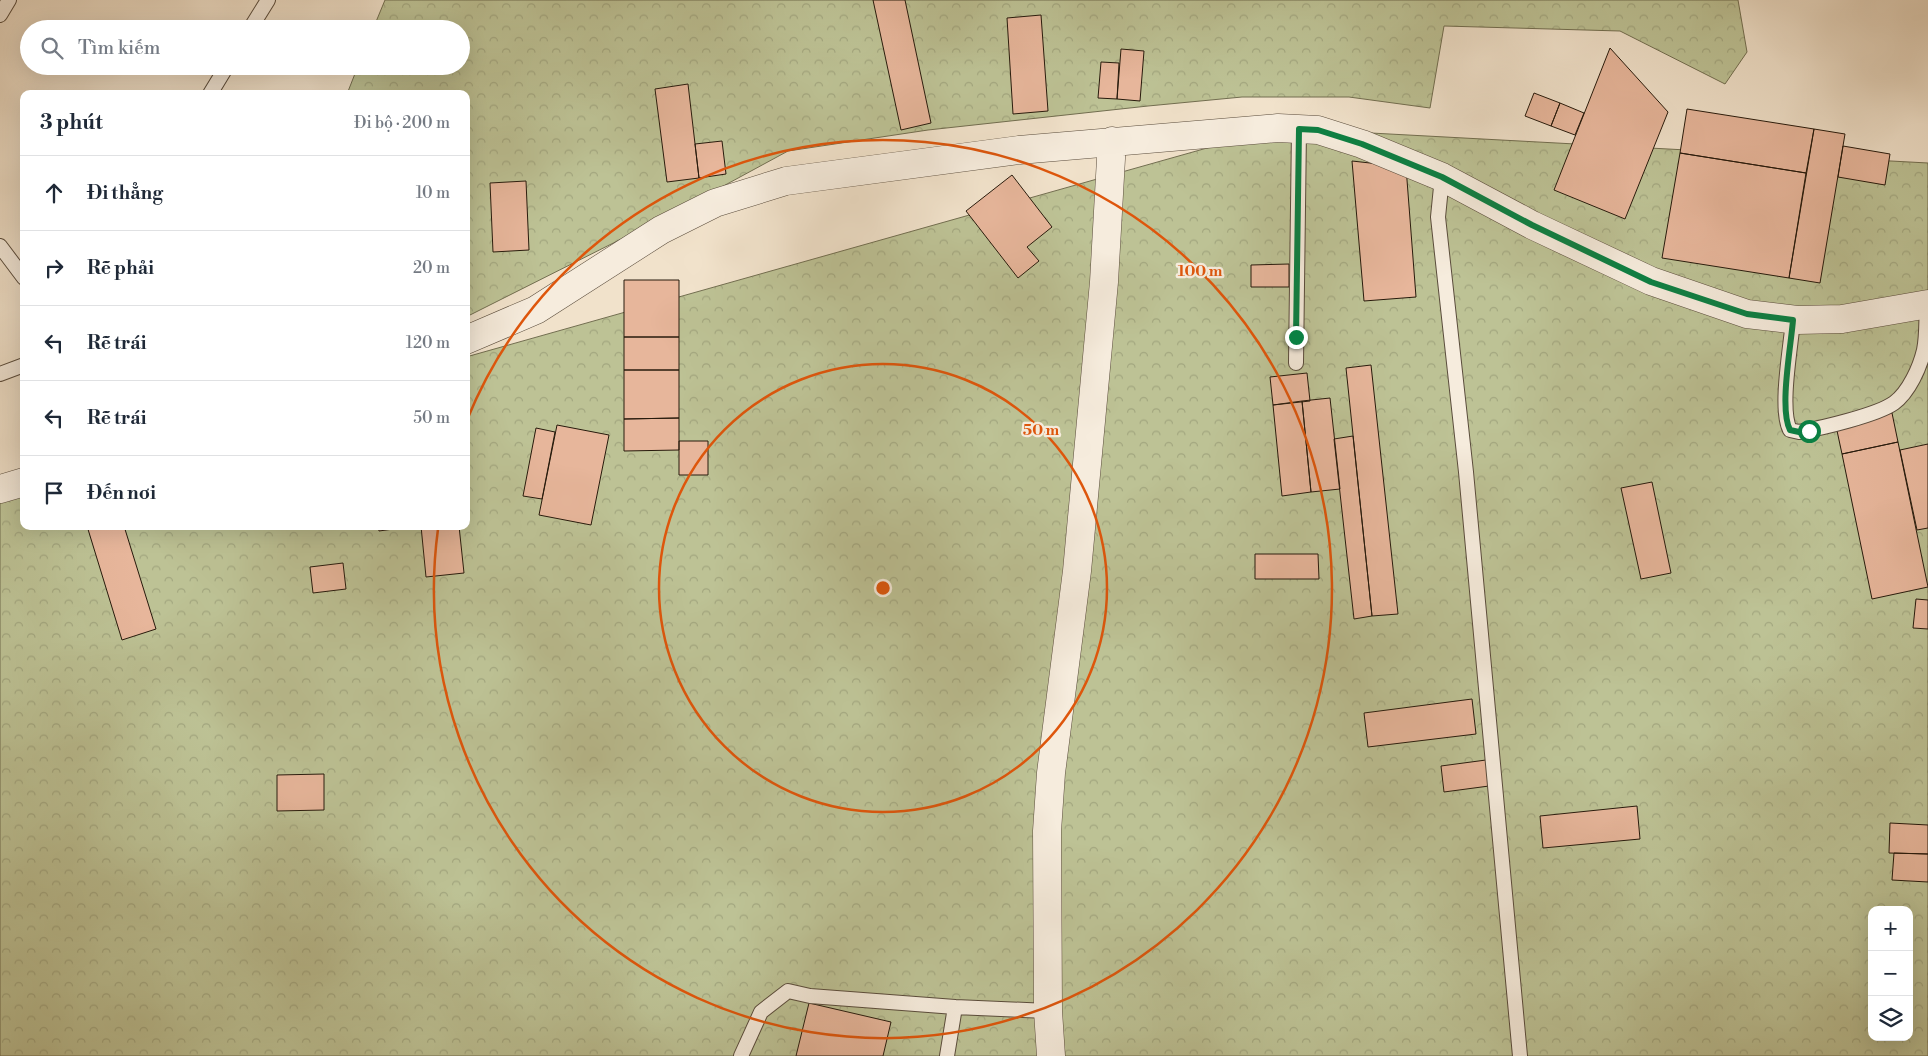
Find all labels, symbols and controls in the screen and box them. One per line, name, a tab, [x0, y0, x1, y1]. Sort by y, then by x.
search box	[20, 20, 470, 75]
icon: search	[38, 34, 66, 62]
text: Tìm kiếm	[78, 36, 161, 60]
text: 3 phút	[40, 110, 103, 136]
text: Đi bộ · 200 m	[354, 113, 450, 133]
icon: ahead	[40, 179, 68, 207]
text: Đi thẳng	[87, 181, 163, 205]
text: 10 m	[416, 183, 450, 203]
icon: right	[40, 254, 68, 282]
text: Rẽ phải	[87, 256, 154, 280]
text: 20 m	[413, 258, 450, 278]
text: 100 m	[1178, 262, 1223, 281]
route end	[1285, 326, 1308, 349]
icon: left	[40, 329, 68, 357]
text: Rẽ trái	[87, 331, 147, 355]
text: 120 m	[406, 333, 450, 353]
icon: left	[40, 404, 68, 432]
text: Rẽ trái	[87, 406, 147, 430]
text: 50 m	[413, 408, 450, 428]
route start	[1798, 420, 1821, 443]
text: 50 m	[1023, 421, 1059, 440]
icon: arrive	[40, 479, 68, 507]
text: Đến nơi	[87, 481, 156, 505]
centre of rings	[874, 579, 892, 597]
map controls	[1868, 906, 1913, 1041]
button: +	[1868, 906, 1913, 951]
button: −	[1868, 951, 1913, 996]
button: layers	[1868, 996, 1913, 1041]

